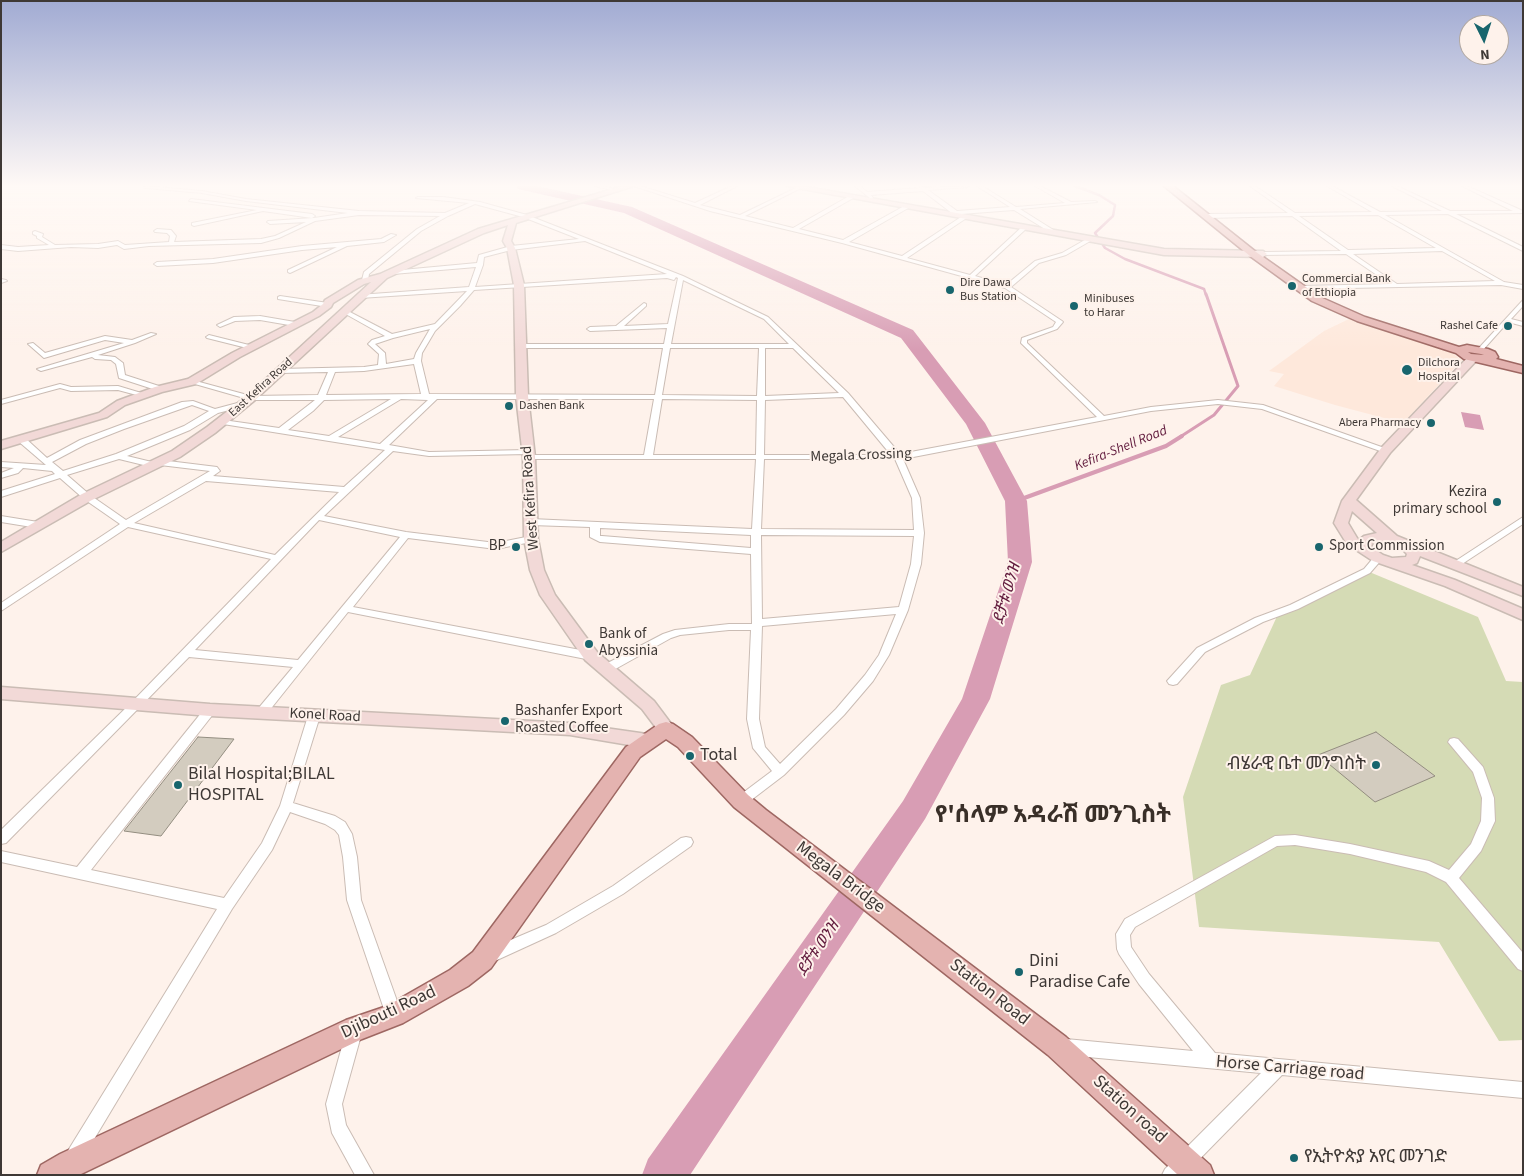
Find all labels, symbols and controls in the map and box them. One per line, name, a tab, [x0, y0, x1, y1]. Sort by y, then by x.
north arrow	[1459, 15, 1509, 65]
text: N	[1480, 44, 1490, 64]
place label: Commercial Bank of Ethiopia	[1302, 272, 1391, 300]
place label: Dire Dawa Bus Station	[960, 276, 1017, 304]
marker: Commercial Bank of Ethiopia	[1286, 280, 1298, 292]
marker: Dire Dawa Bus Station	[944, 284, 956, 296]
place label: Minibuses to Harar	[1084, 292, 1134, 320]
marker: Minibuses to Harar	[1068, 300, 1080, 312]
place label: Rashel Cafe	[1440, 319, 1498, 333]
marker: Rashel Cafe	[1502, 320, 1514, 332]
street label: East Kefira Road	[226, 356, 296, 420]
place label: Dilchora Hospital	[1418, 356, 1460, 384]
marker: Dilchora Hospital	[1400, 363, 1414, 377]
place label: Dashen Bank	[519, 399, 585, 413]
marker: Dashen Bank	[503, 400, 515, 412]
place label: Abera Pharmacy	[1339, 416, 1421, 430]
marker: Abera Pharmacy	[1425, 417, 1437, 429]
water label: Kefira-Shell Road	[1072, 423, 1170, 475]
street label: West Kefira Road	[518, 445, 544, 551]
street label: Megala Crossing	[810, 445, 912, 467]
place label: Kezira primary school	[1393, 484, 1487, 519]
marker: Kezira primary school	[1491, 496, 1503, 508]
place label: BP	[489, 538, 506, 556]
place label: Sport Commission	[1329, 538, 1445, 556]
marker: BP	[510, 541, 522, 553]
marker: Sport Commission	[1313, 541, 1325, 553]
water label: ደቻቱ ወንዝ	[990, 561, 1026, 627]
place label: Bank of Abyssinia	[599, 626, 658, 661]
marker: Bank of Abyssinia	[583, 638, 595, 650]
place label: Bashanfer Export Roasted Coffee	[515, 703, 622, 738]
street label: Konel Road	[289, 705, 361, 727]
marker: Bashanfer Export Roasted Coffee	[499, 715, 511, 727]
place label: Total	[700, 745, 737, 767]
marker: Total	[684, 750, 696, 762]
place label: ብሄራዊ ቤተ መንግስት	[1227, 754, 1366, 776]
marker: ብሄራዊ ቤተ መንግስት	[1370, 759, 1382, 771]
place label: Bilal Hospital;BILAL HOSPITAL	[188, 764, 335, 806]
marker: Bilal Hospital;BILAL HOSPITAL	[172, 779, 184, 791]
district label: የ'ሰላም አዳራሽ መንጊስት	[935, 803, 1171, 831]
street label: Megala Bridge	[791, 837, 889, 919]
water label: ደቻቱ ወንዝ	[794, 918, 844, 980]
place label: Dini Paradise Cafe	[1029, 951, 1130, 994]
street label: Station Road	[945, 955, 1033, 1031]
marker: Dini Paradise Cafe	[1013, 966, 1025, 978]
street label: Djibouti Road	[338, 982, 440, 1044]
street label: Horse Carriage road	[1215, 1052, 1365, 1086]
street label: Station road	[1088, 1071, 1170, 1149]
place label: የኢትዮጵያ አየር መንገድ	[1304, 1147, 1447, 1169]
marker: የኢትዮጵያ አየር መንገድ	[1288, 1152, 1300, 1164]

